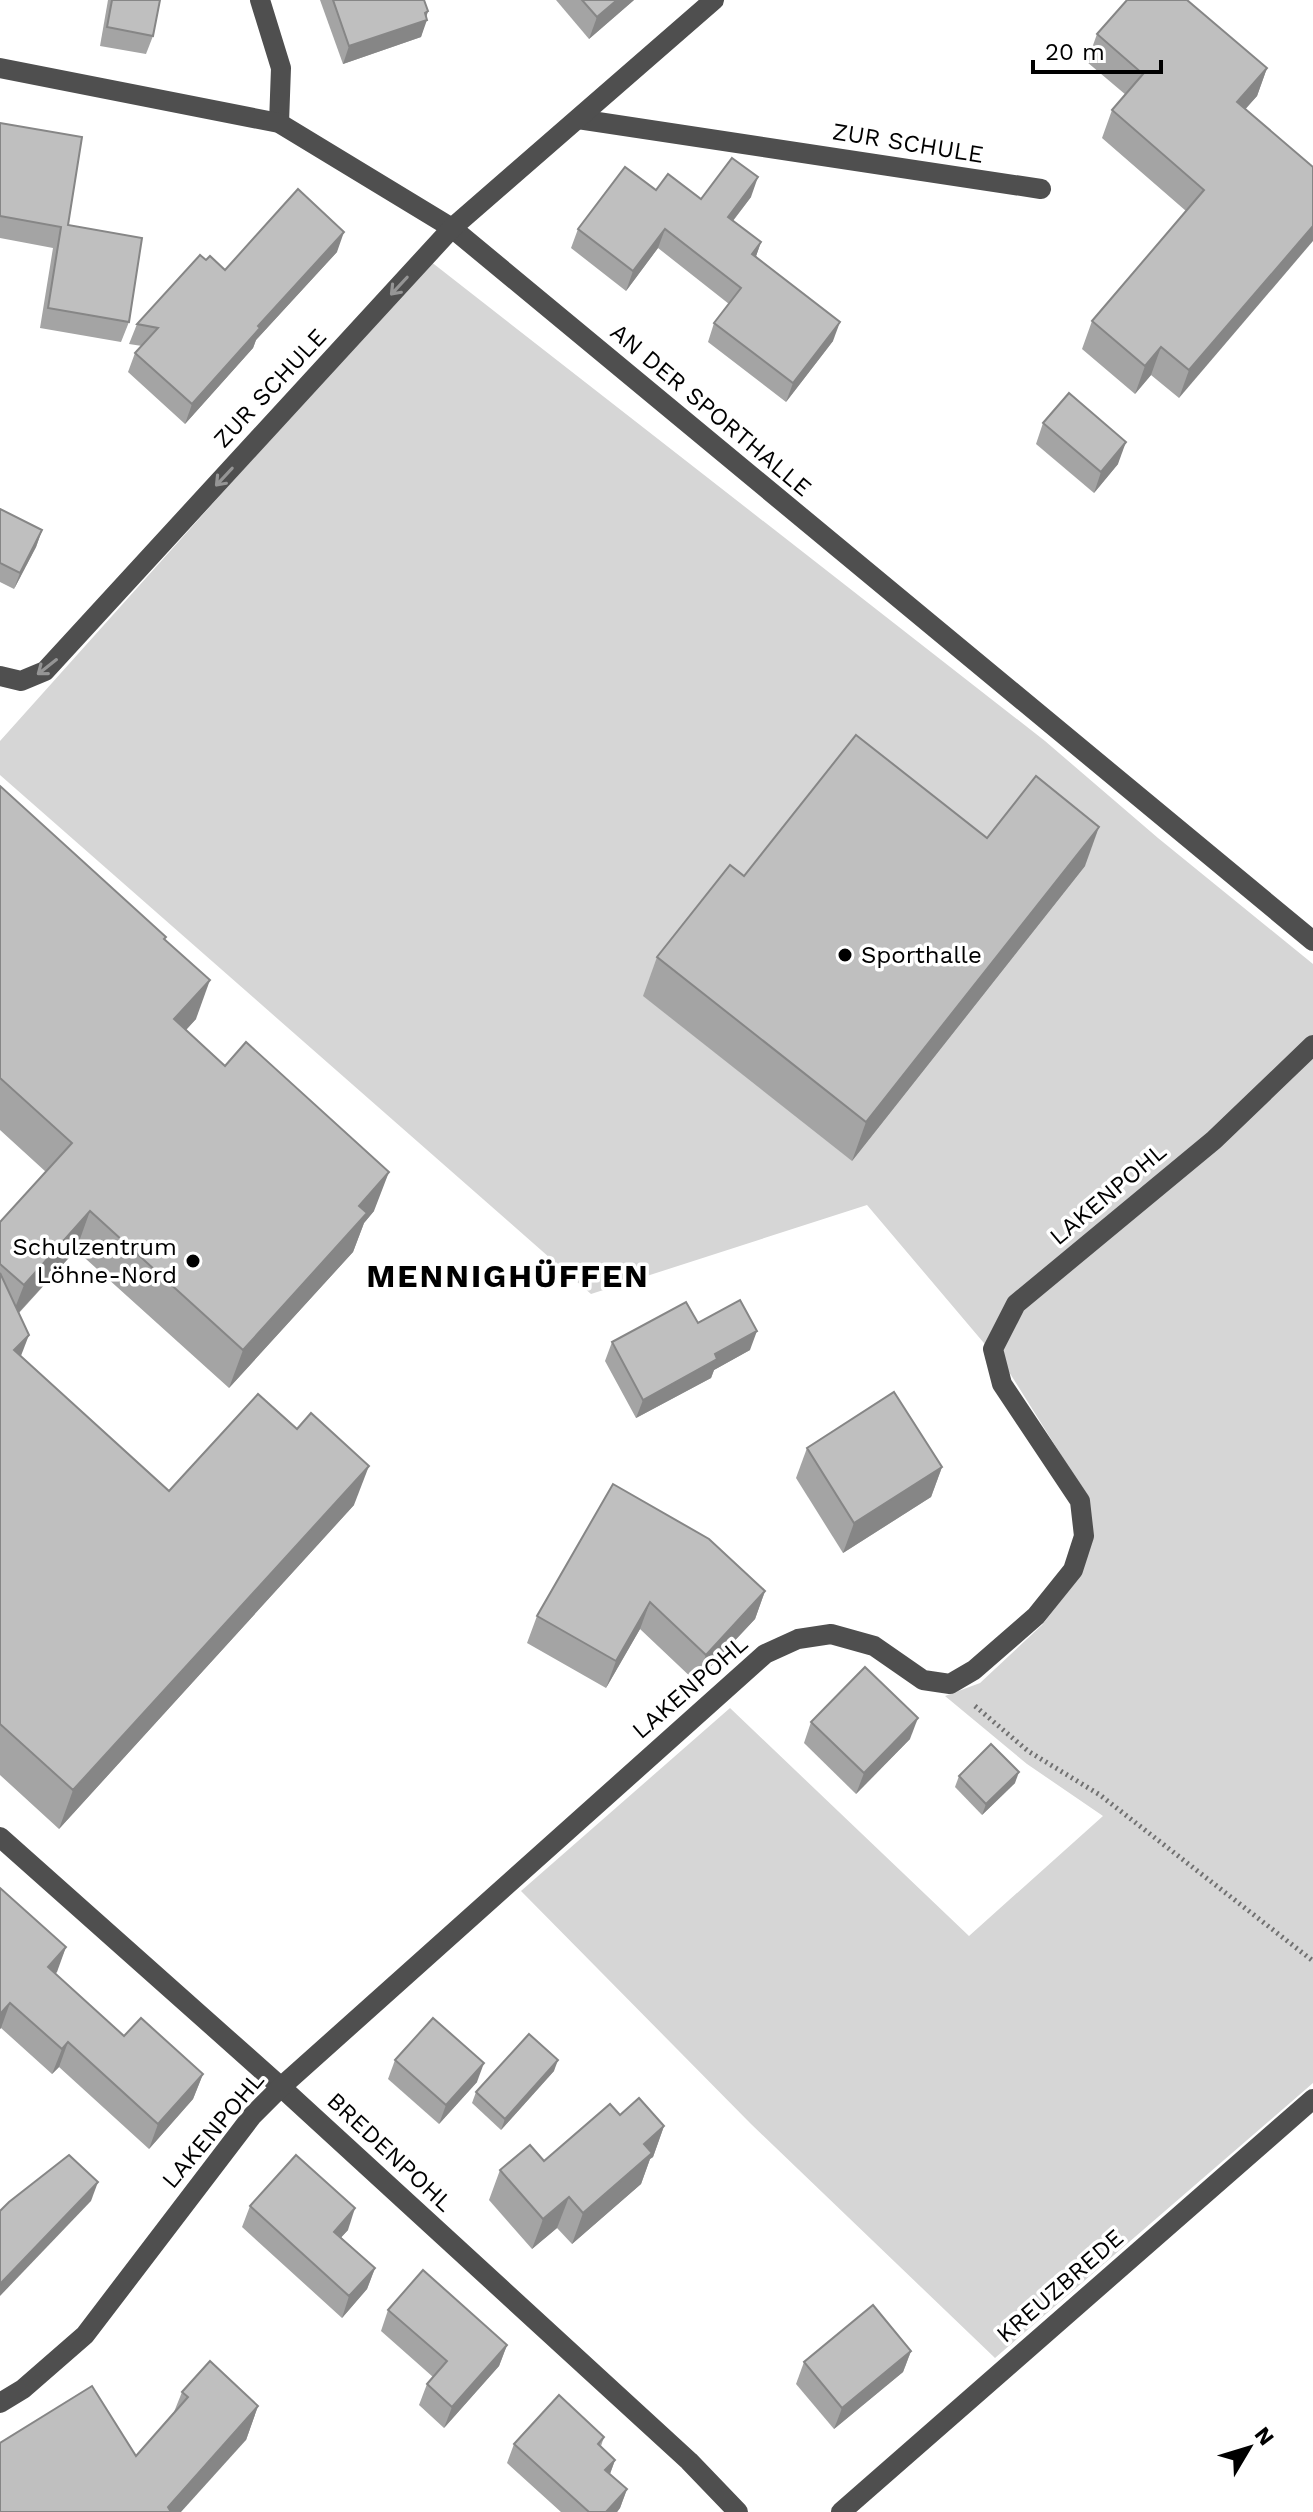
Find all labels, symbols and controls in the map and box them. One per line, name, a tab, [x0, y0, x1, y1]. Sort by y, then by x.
scale bar	[1033, 24, 1161, 74]
text: 20 m	[1045, 38, 1105, 66]
street label: ZUR SCHULE	[831, 117, 985, 169]
one-way arrow	[391, 275, 409, 295]
street label: AN DER SPORTHALLE	[605, 318, 817, 502]
street label: ZUR SCHULE	[208, 323, 332, 453]
one-way arrow	[214, 467, 233, 487]
one-way arrow	[36, 657, 57, 675]
place label: Sporthalle	[861, 941, 982, 969]
marker: Sporthalle	[836, 946, 854, 964]
street label: LAKENPOHL	[1044, 1137, 1172, 1251]
place label: Schulzentrum Löhne-Nord	[12, 1233, 177, 1289]
marker: Schulzentrum Löhne-Nord	[184, 1252, 202, 1270]
district label: MENNIGHÜFFEN	[366, 1257, 650, 1295]
street label: LAKENPOHL	[627, 1629, 753, 1745]
street label: LAKENPOHL	[156, 2066, 270, 2194]
street label: BREDENPOHL	[321, 2087, 459, 2217]
street label: KREUZBREDE	[991, 2223, 1129, 2349]
north arrow	[1209, 2408, 1289, 2488]
text: N	[1249, 2422, 1279, 2450]

